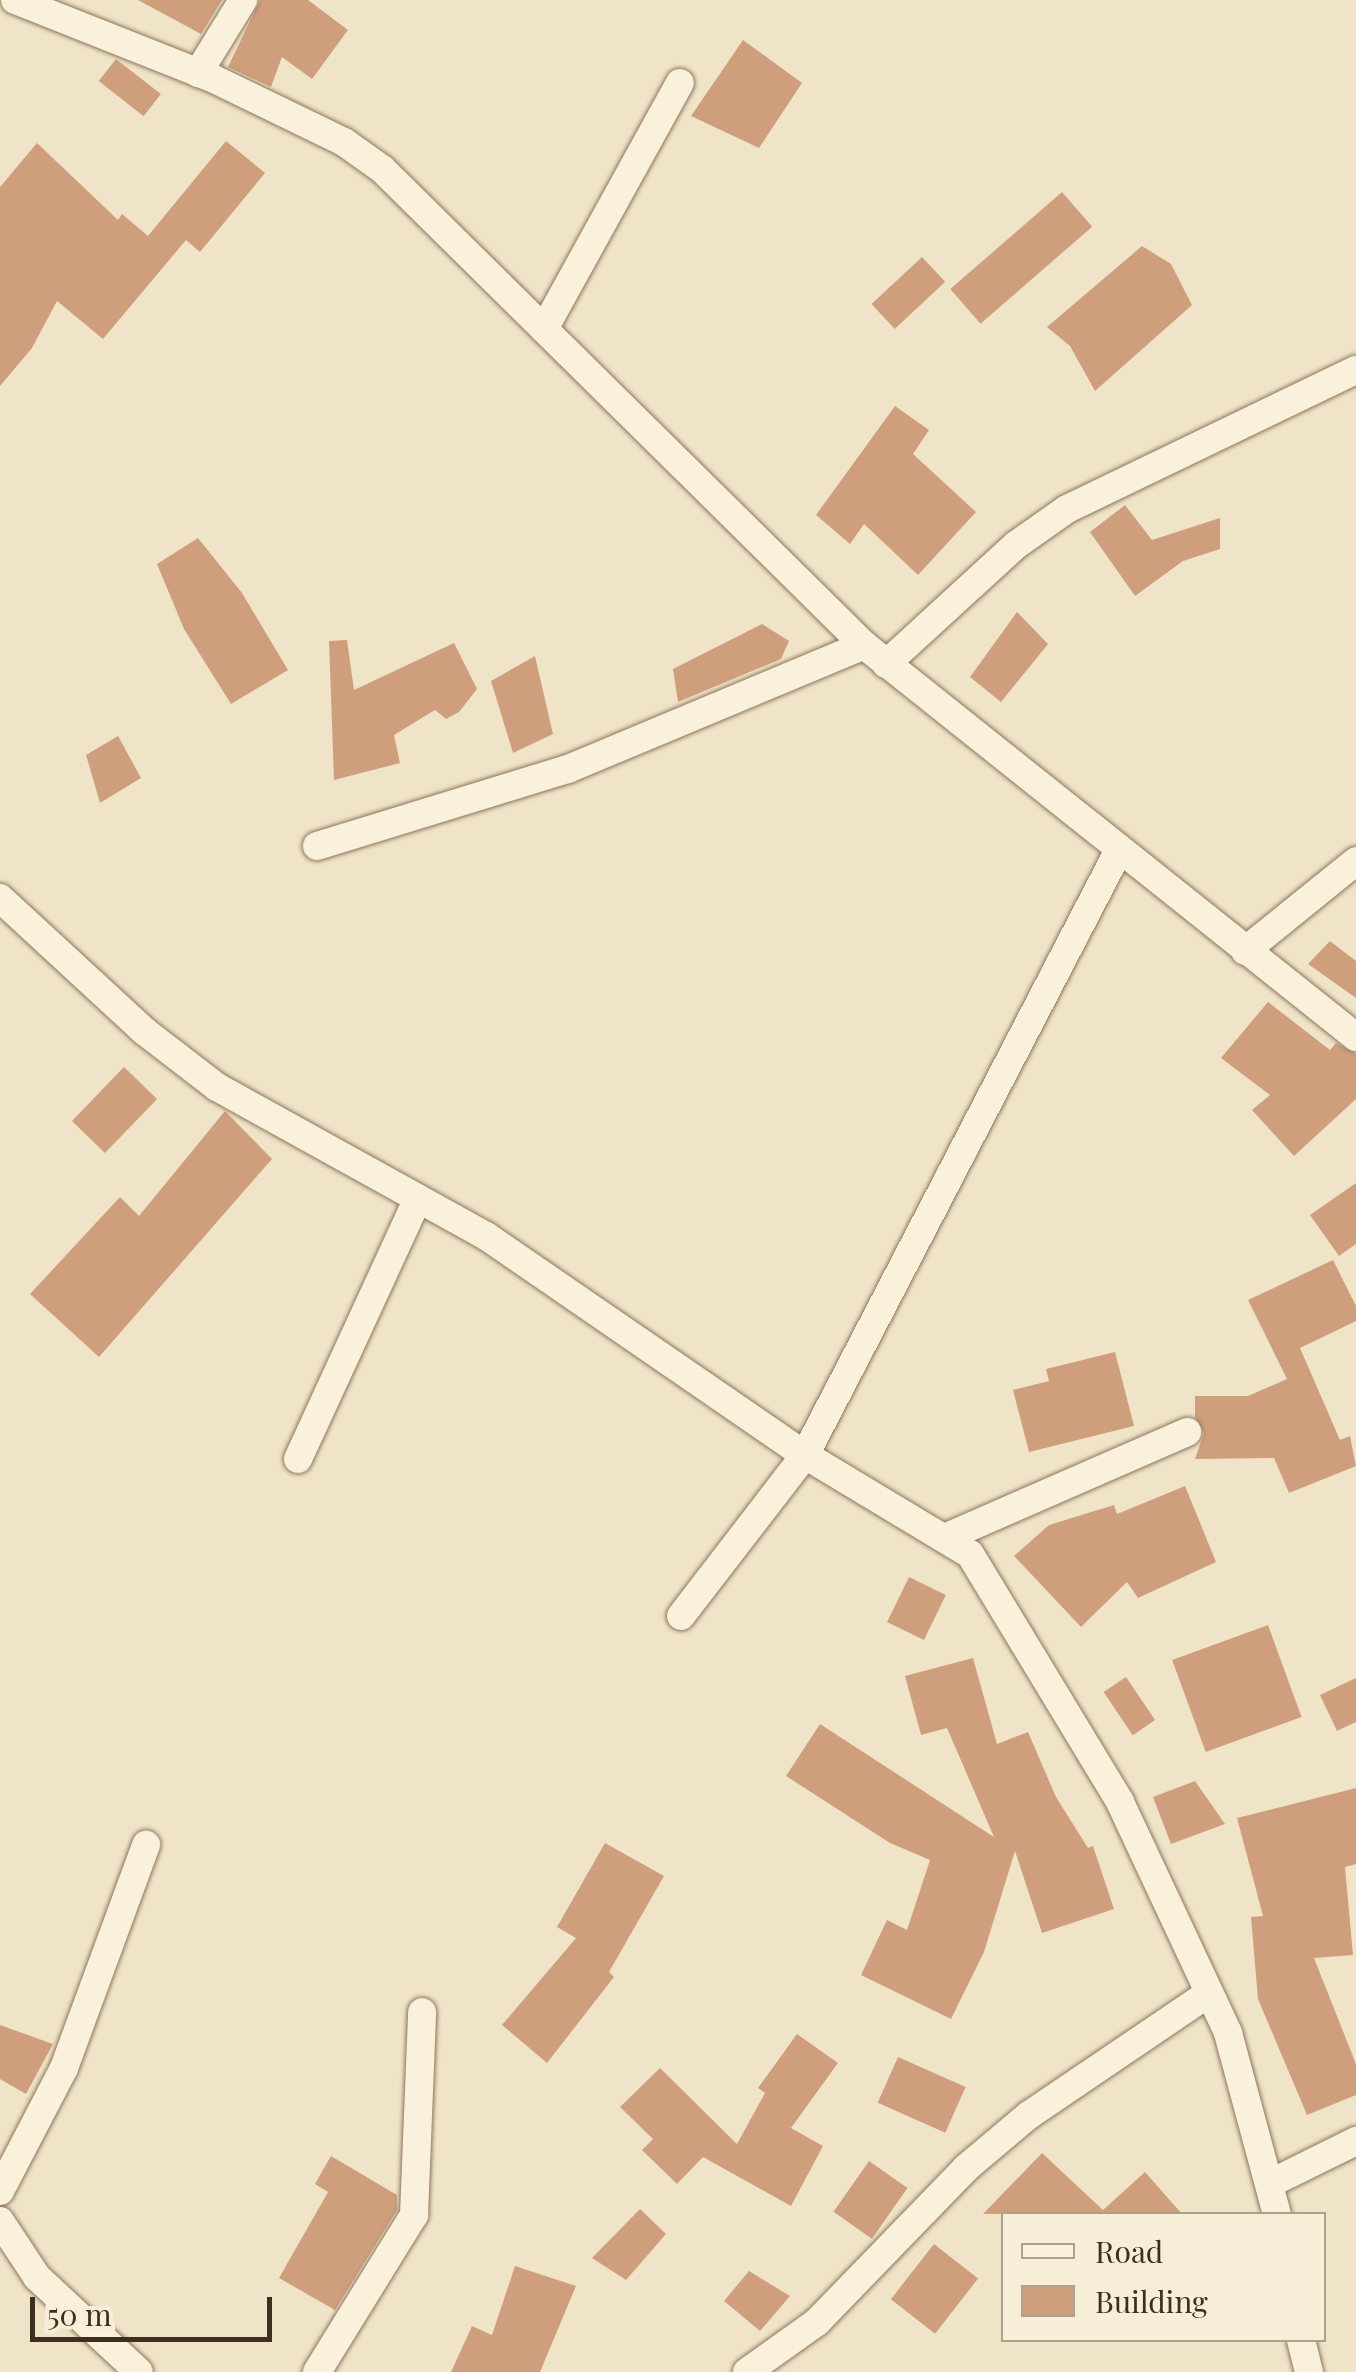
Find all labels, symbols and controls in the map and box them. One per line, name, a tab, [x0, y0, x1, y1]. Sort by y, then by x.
legend	[1001, 2212, 1326, 2342]
text: Road	[1095, 2231, 1163, 2271]
scale bar	[35, 2277, 278, 2339]
text: Building	[1095, 2281, 1208, 2321]
text: 50 m	[47, 2294, 112, 2334]

